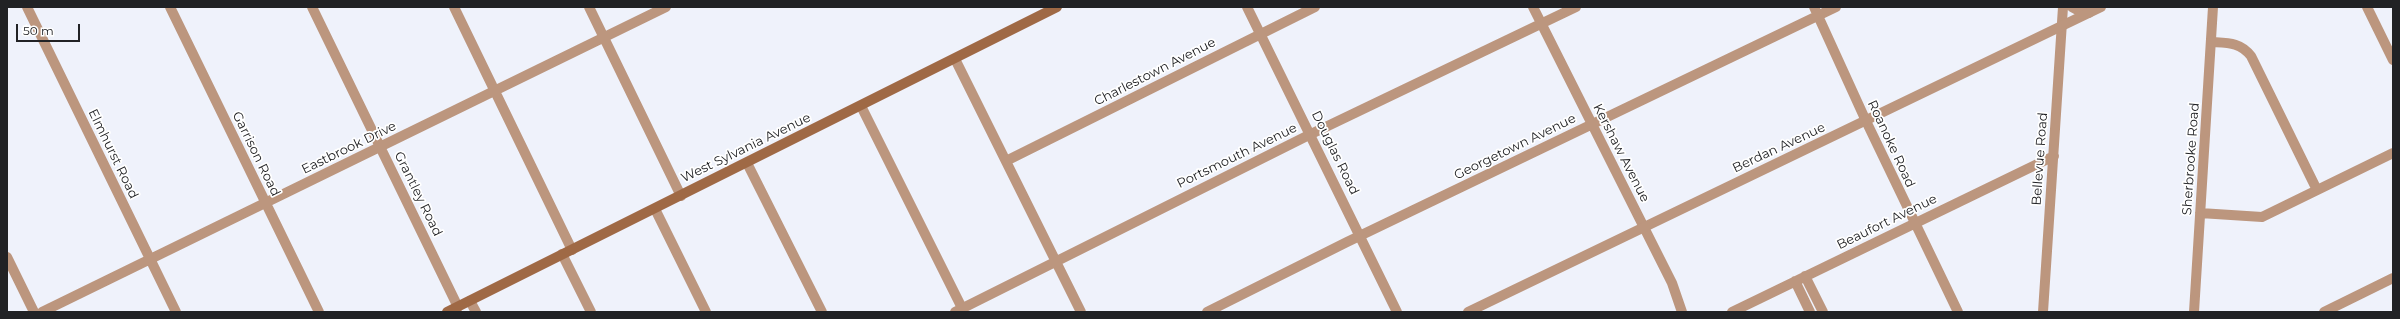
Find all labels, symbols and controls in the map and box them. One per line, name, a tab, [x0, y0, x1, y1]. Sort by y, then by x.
scale bar	[18, 16, 82, 42]
text: 50 m	[23, 23, 54, 38]
street label: Charlestown Avenue	[1092, 35, 1218, 109]
street label: Roanoke Road	[1864, 98, 1918, 190]
street label: Kershaw Avenue	[1589, 101, 1653, 205]
street label: Sherbrooke Road	[2179, 102, 2203, 216]
street label: Elmhurst Road	[85, 107, 141, 201]
street label: Douglas Road	[1308, 108, 1362, 198]
street label: Garrison Road	[229, 109, 283, 199]
street label: West Sylvania Avenue	[679, 110, 813, 186]
street label: Georgetown Avenue	[1452, 111, 1578, 183]
street label: Bellevue Road	[2029, 112, 2051, 206]
street label: Eastbrook Drive	[299, 118, 399, 178]
street label: Portsmouth Avenue	[1174, 120, 1300, 192]
street label: Berdan Avenue	[1730, 120, 1828, 176]
street label: Grantley Road	[391, 149, 445, 239]
street label: Beaufort Avenue	[1834, 191, 1940, 253]

